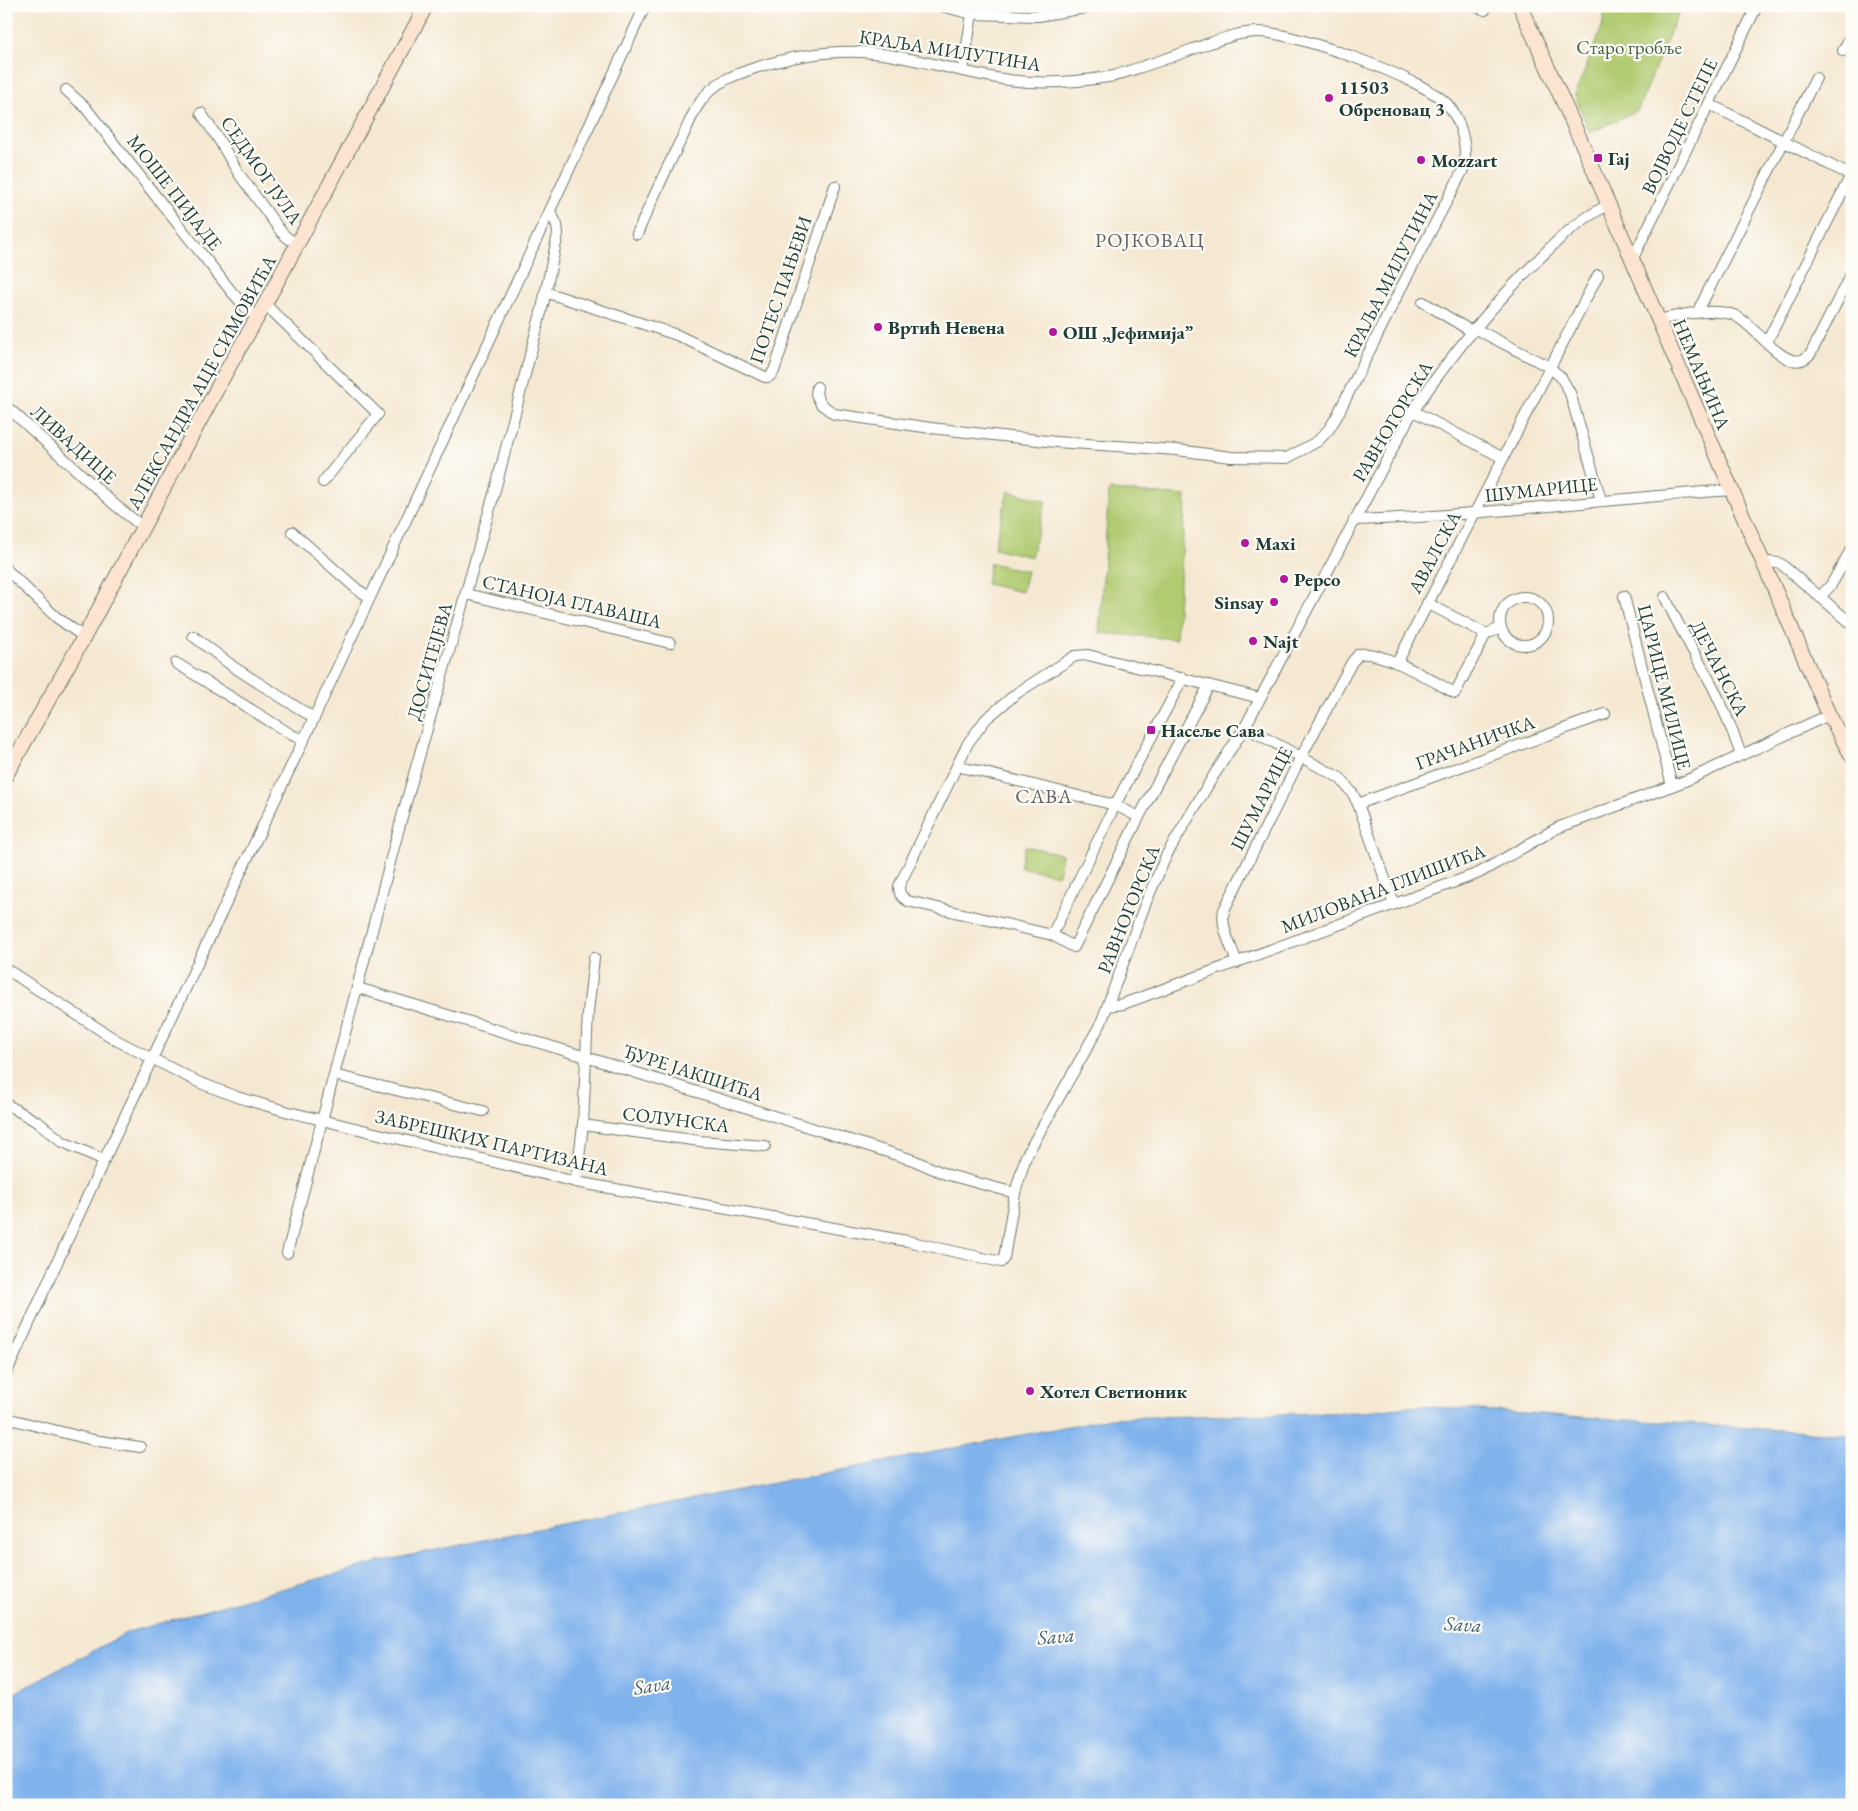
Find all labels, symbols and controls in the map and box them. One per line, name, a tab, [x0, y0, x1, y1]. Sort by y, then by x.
street label: КРАЉА МИЛУТИНА	[857, 24, 1043, 77]
park label: Старо гробље	[1576, 35, 1682, 60]
street label: ВОЈВОДЕ СТЕПЕ	[1636, 54, 1723, 198]
place label: 11503 Обреновац 3	[1339, 75, 1445, 122]
marker: 11503 Обреновац 3	[1323, 92, 1335, 104]
street label: СЕДМОГ ЈУЛА	[215, 111, 309, 230]
street label: МОШЕ ПИЈАДЕ	[122, 129, 228, 256]
place label: Гај	[1608, 146, 1630, 171]
place label: Mozzart	[1431, 148, 1497, 173]
marker: Гај	[1592, 152, 1604, 164]
marker: Mozzart	[1415, 154, 1427, 166]
street label: КРАЉА МИЛУТИНА	[1338, 186, 1444, 362]
street label: ПОТЕС ПАЊЕВИ	[743, 213, 817, 367]
district label: РОЈКОВАЦ	[1095, 227, 1205, 253]
street label: АЛЕКСАНДРА АЦЕ СИМОВИЋА	[120, 250, 282, 515]
place label: Вртић Невена	[888, 315, 1005, 340]
street label: НЕМАЊИНА	[1667, 315, 1736, 434]
place label: ОШ „Јефимија”	[1063, 320, 1193, 345]
marker: Вртић Невена	[872, 321, 884, 333]
marker: ОШ „Јефимија”	[1047, 326, 1059, 338]
street label: РАВНОГОРСКА	[1347, 356, 1439, 486]
street label: ЛИВАДИЦЕ	[25, 399, 122, 490]
street label: ШУМАРИЦЕ	[1483, 471, 1599, 508]
street label: АВАЛСКА	[1402, 506, 1467, 599]
place label: Maxi	[1255, 531, 1296, 556]
marker: Maxi	[1239, 537, 1251, 549]
place label: Pepco	[1294, 567, 1341, 592]
street label: СТАНОЈА ГЛАВАША	[480, 569, 665, 634]
marker: Pepco	[1278, 573, 1290, 585]
place label: Sinsay	[1214, 590, 1265, 615]
marker: Sinsay	[1268, 596, 1280, 608]
street label: ДОСИТЕЈЕВА	[401, 598, 458, 723]
street label: ЦАРИЦЕ МИЛИЦЕ	[1632, 602, 1697, 773]
street label: ДЕЧАНСКА	[1685, 616, 1755, 721]
place label: Najt	[1263, 629, 1299, 654]
marker: Najt	[1247, 635, 1259, 647]
street label: ГРАЧАНИЧКА	[1412, 709, 1539, 776]
place label: Насеље Сава	[1161, 718, 1266, 743]
marker: Насеље Сава	[1145, 724, 1157, 736]
street label: ШУМАРИЦЕ	[1225, 742, 1298, 854]
district label: САВА	[1015, 783, 1073, 809]
street label: МИЛОВАНА ГЛИШИЋА	[1277, 838, 1490, 939]
street label: РАВНОГОРСКА	[1091, 840, 1166, 977]
street label: ЂУРЕ ЈАКШИЋА	[620, 1038, 767, 1107]
street label: СОЛУНСКА	[621, 1101, 732, 1139]
street label: ЗАБРЕШКИХ ПАРТИЗАНА	[373, 1103, 612, 1182]
place label: Хотел Светионик	[1039, 1379, 1187, 1404]
marker: Хотел Светионик	[1024, 1385, 1036, 1397]
water label: Sava	[1443, 1610, 1482, 1638]
water label: Sava	[1035, 1621, 1076, 1651]
water label: Sava	[631, 1669, 672, 1701]

